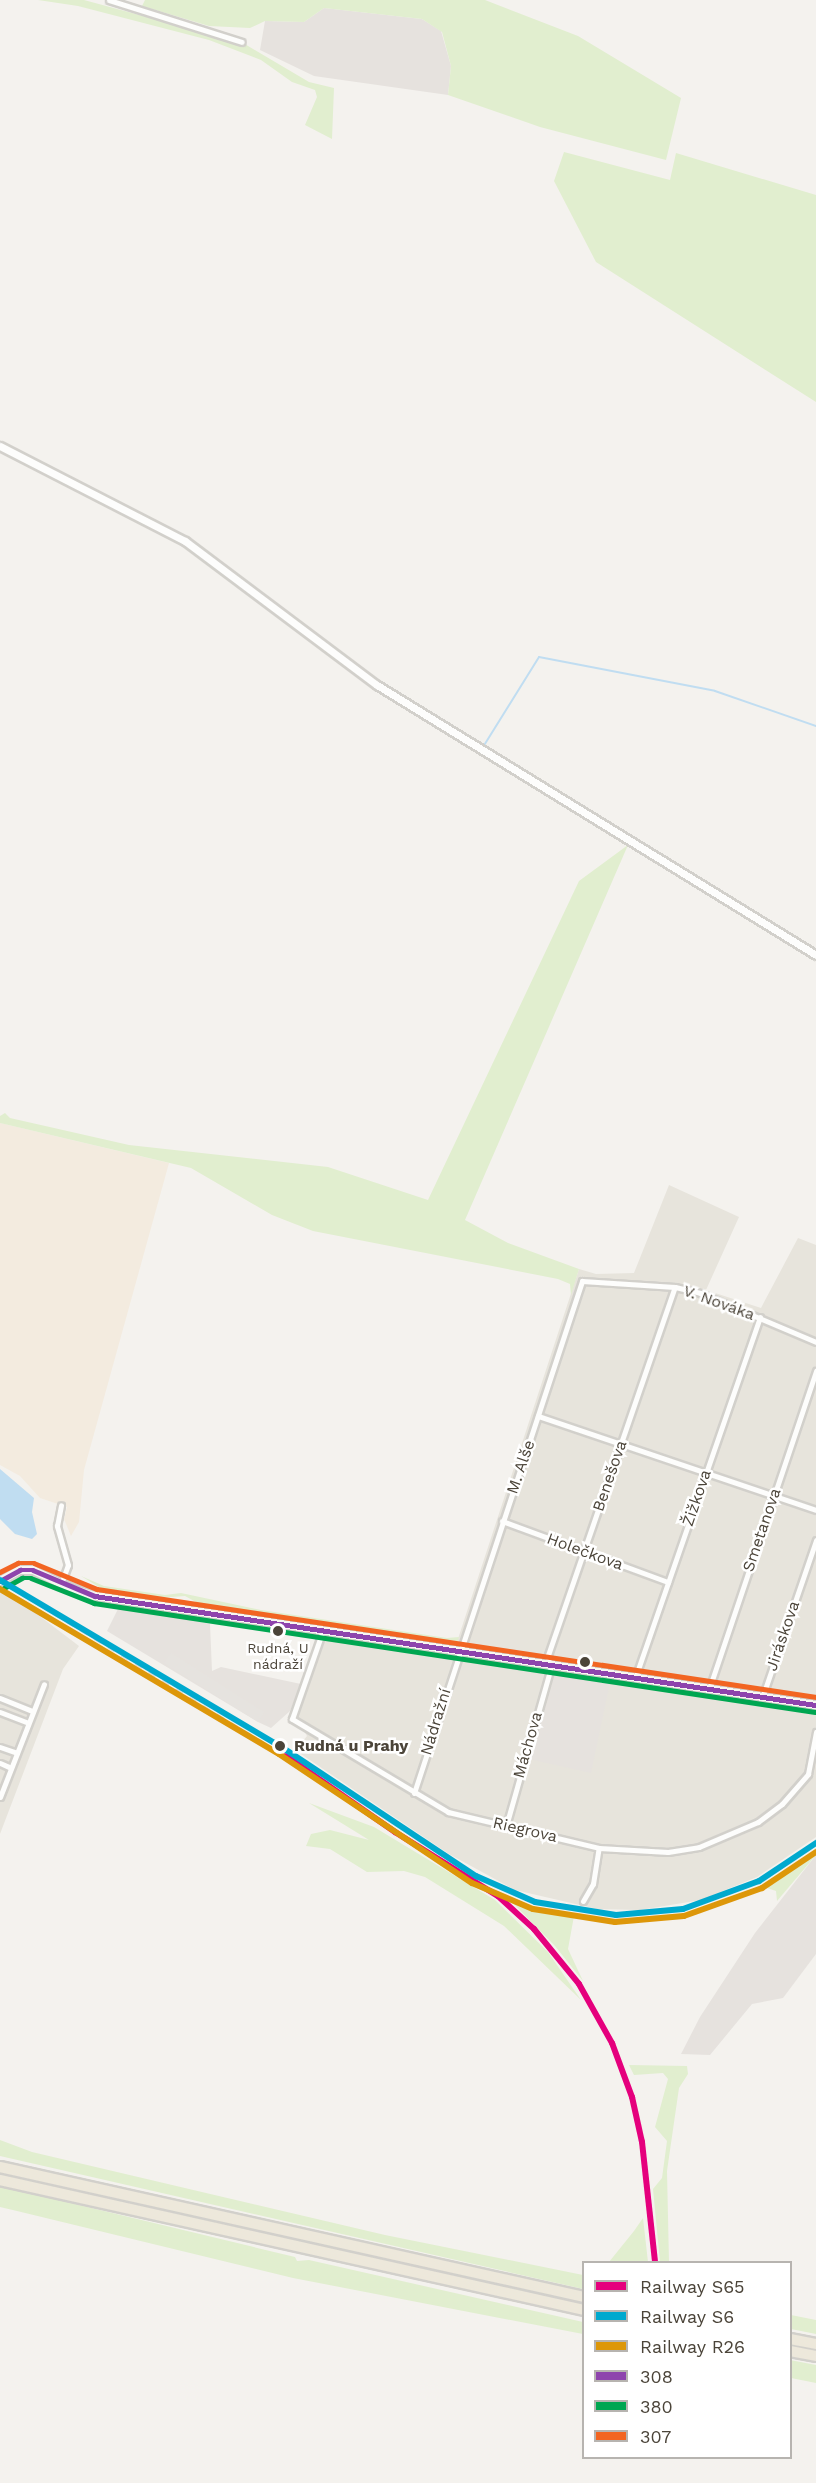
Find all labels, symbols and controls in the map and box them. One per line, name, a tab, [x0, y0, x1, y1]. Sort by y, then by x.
street label: V. Nováka	[681, 1281, 757, 1325]
street label: M. Alše	[503, 1437, 539, 1497]
street label: Benešova	[589, 1438, 631, 1514]
street label: Žižkova	[678, 1467, 716, 1529]
street label: Smetanova	[739, 1486, 785, 1574]
street label: Holečkova	[544, 1529, 626, 1575]
street label: Jiráskova	[762, 1599, 804, 1673]
marker: Rudná, U nádraží	[272, 1625, 284, 1637]
place label: Rudná, U nádraží	[247, 1640, 309, 1672]
unlabelled marker	[579, 1656, 591, 1668]
street label: Nádražní	[417, 1686, 455, 1758]
street label: Máchova	[509, 1710, 547, 1780]
place label: Rudná u Prahy	[294, 1736, 408, 1756]
marker: Rudná u Prahy	[271, 1737, 289, 1755]
street label: Riegrova	[491, 1813, 559, 1847]
legend	[582, 2261, 792, 2459]
text: Railway S65	[640, 2276, 745, 2297]
text: Railway S6	[640, 2306, 734, 2327]
text: Railway R26	[640, 2336, 745, 2357]
text: 308	[640, 2366, 673, 2387]
text: 380	[640, 2396, 673, 2417]
text: 307	[640, 2426, 671, 2447]

